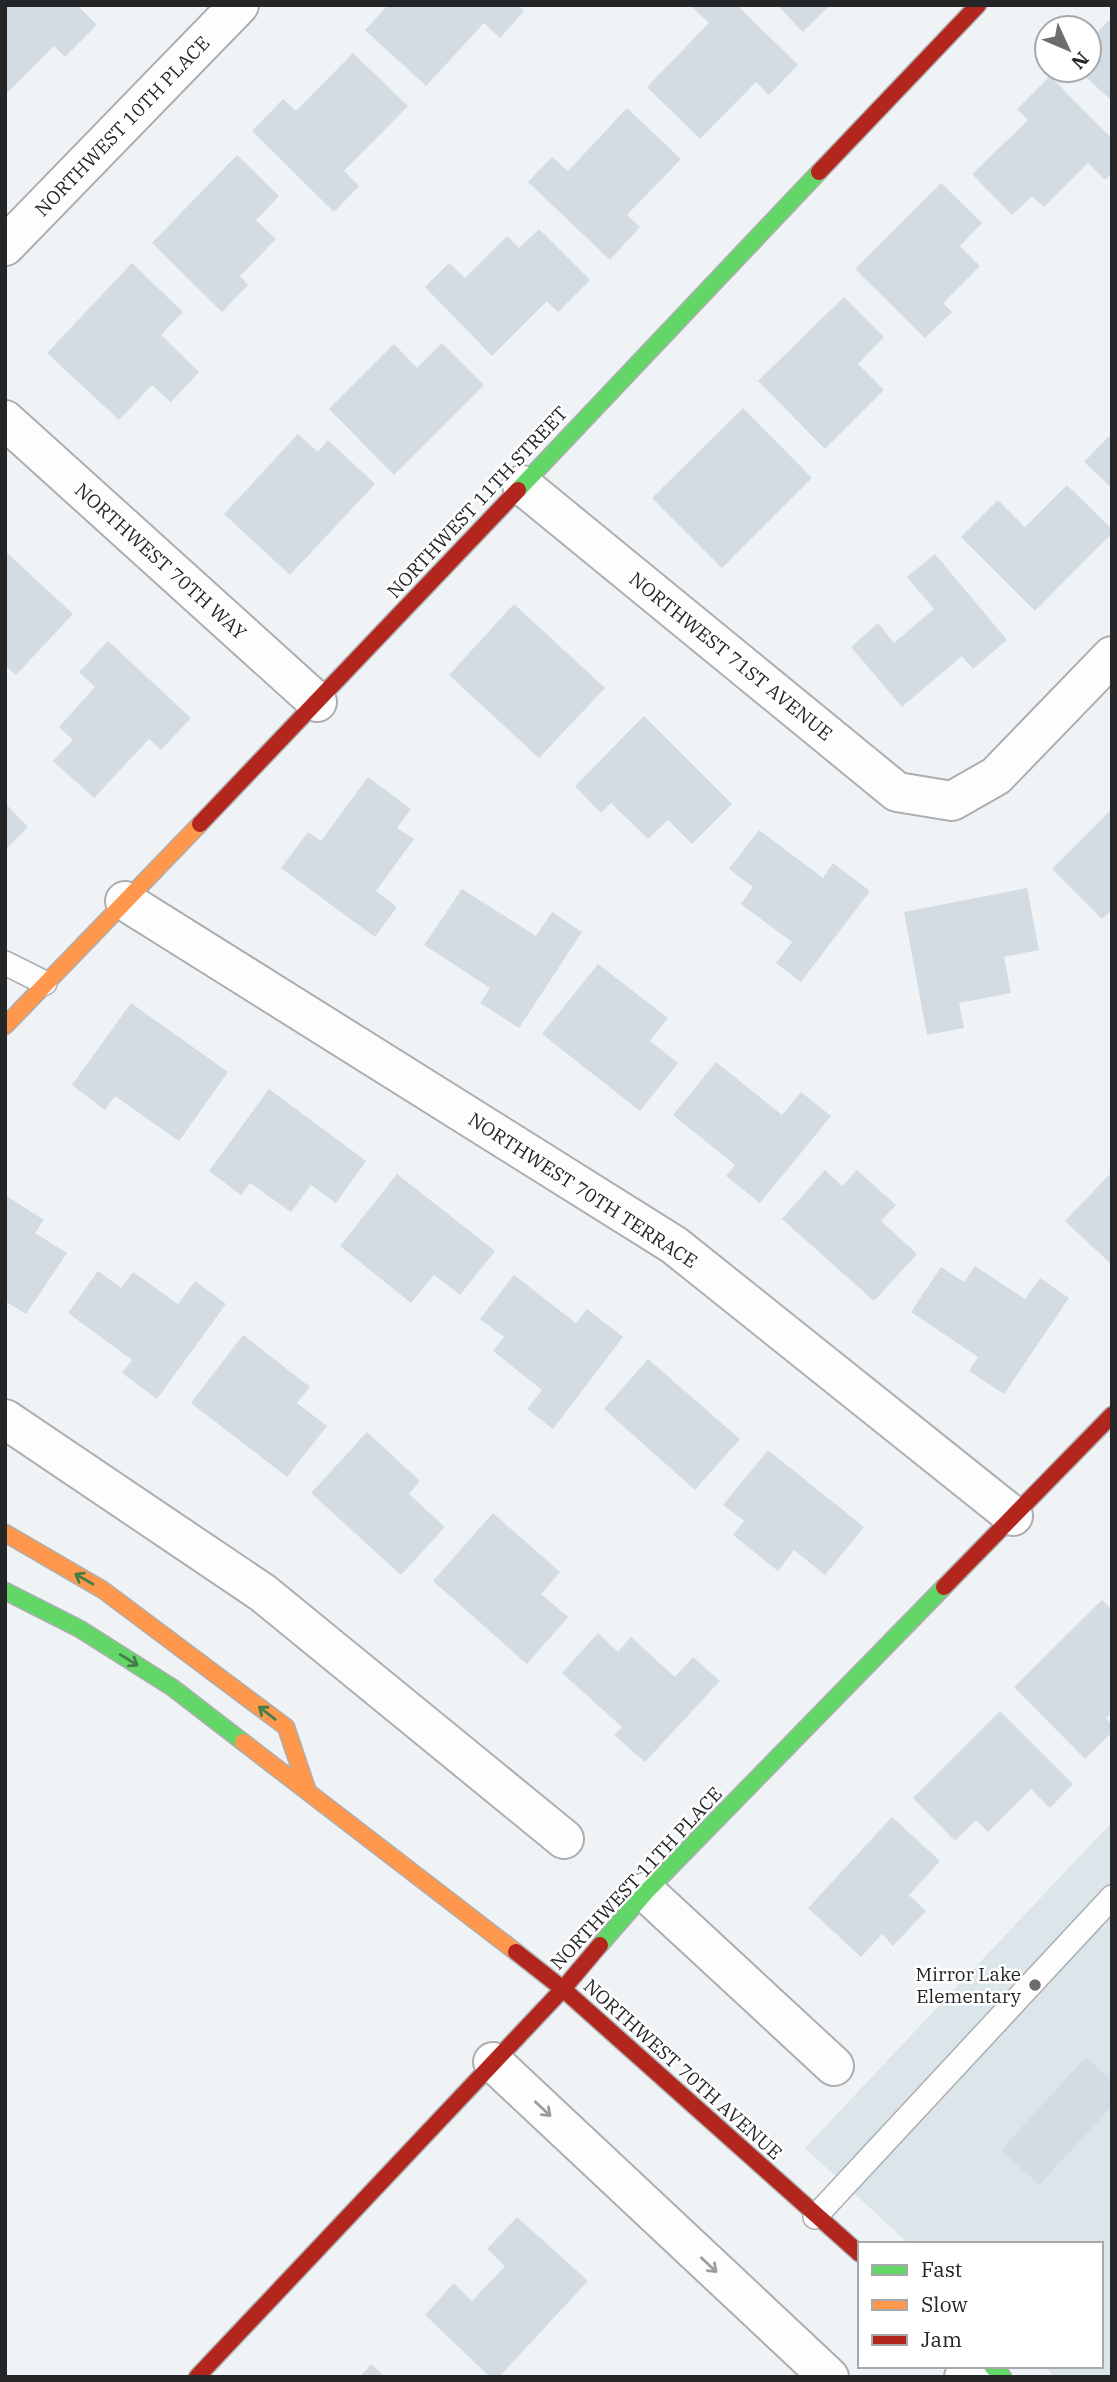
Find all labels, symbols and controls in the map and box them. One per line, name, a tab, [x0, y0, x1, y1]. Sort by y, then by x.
north arrow	[1033, 14, 1103, 84]
street label: NORTHWEST 10TH PLACE	[30, 31, 214, 221]
text: N	[1066, 47, 1094, 75]
street label: NORTHWEST 11TH STREET	[382, 401, 572, 603]
street label: NORTHWEST 70TH WAY	[70, 478, 252, 644]
street label: NORTHWEST 71ST AVENUE	[624, 567, 838, 745]
street label: NORTHWEST 70TH TERRACE	[464, 1107, 702, 1273]
one-way arrow	[74, 1571, 94, 1585]
one-way arrow	[118, 1653, 138, 1667]
one-way arrow	[258, 1705, 277, 1720]
street label: NORTHWEST 11TH PLACE	[545, 1782, 727, 1974]
place label: Mirror Lake Elementary	[915, 1962, 1022, 2008]
street label: NORTHWEST 70TH AVENUE	[579, 1974, 787, 2164]
marker: Mirror Lake Elementary	[1027, 1977, 1043, 1993]
one-way arrow	[534, 2101, 552, 2117]
legend	[858, 2242, 1103, 2368]
text: Fast	[921, 2255, 962, 2283]
one-way arrow	[700, 2256, 717, 2273]
text: Slow	[921, 2290, 968, 2318]
text: Jam	[921, 2325, 962, 2353]

